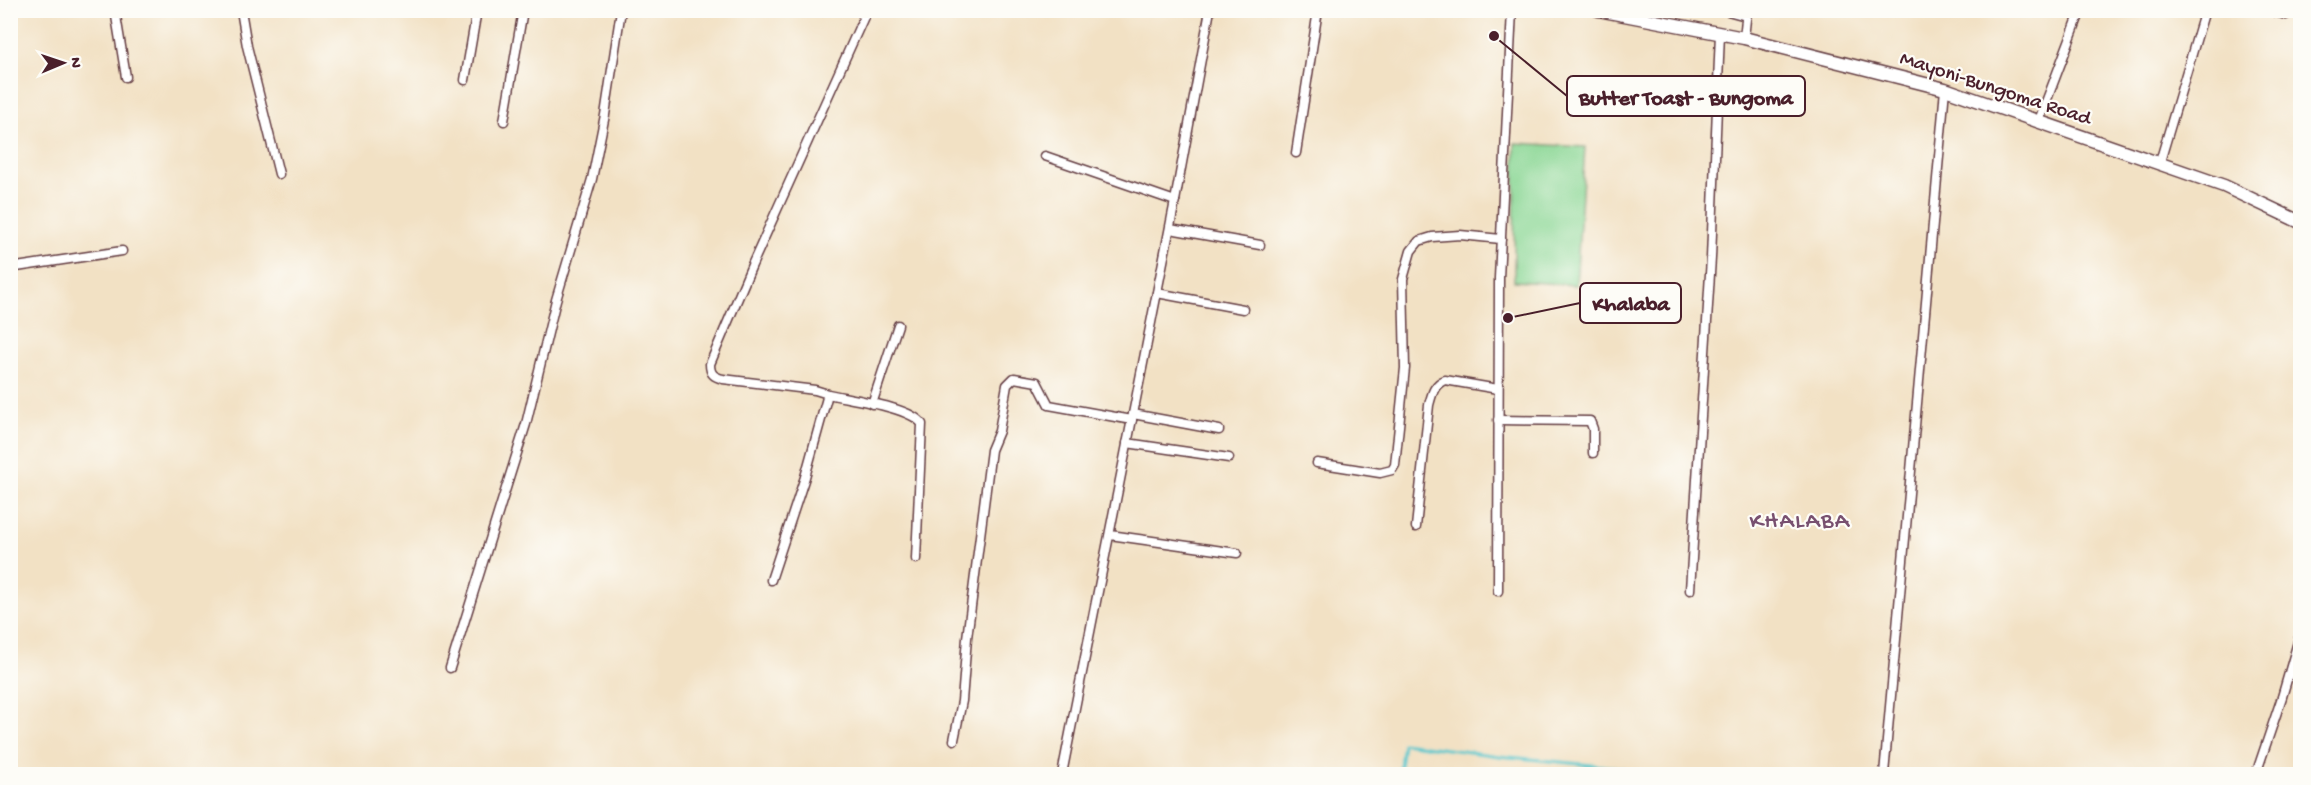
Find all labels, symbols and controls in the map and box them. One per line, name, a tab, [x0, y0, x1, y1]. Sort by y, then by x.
north arrow	[33, 33, 93, 93]
street label: Mayoni-Bungoma Road	[1896, 47, 2095, 133]
text: N	[65, 57, 84, 69]
callout: Butter Toast - Bungoma	[1567, 76, 1805, 116]
text: Butter Toast - Bungoma	[1578, 87, 1795, 113]
callout: Khalaba	[1580, 283, 1681, 323]
text: Khalaba	[1591, 293, 1671, 319]
district label: KHALABA	[1750, 508, 1851, 537]

